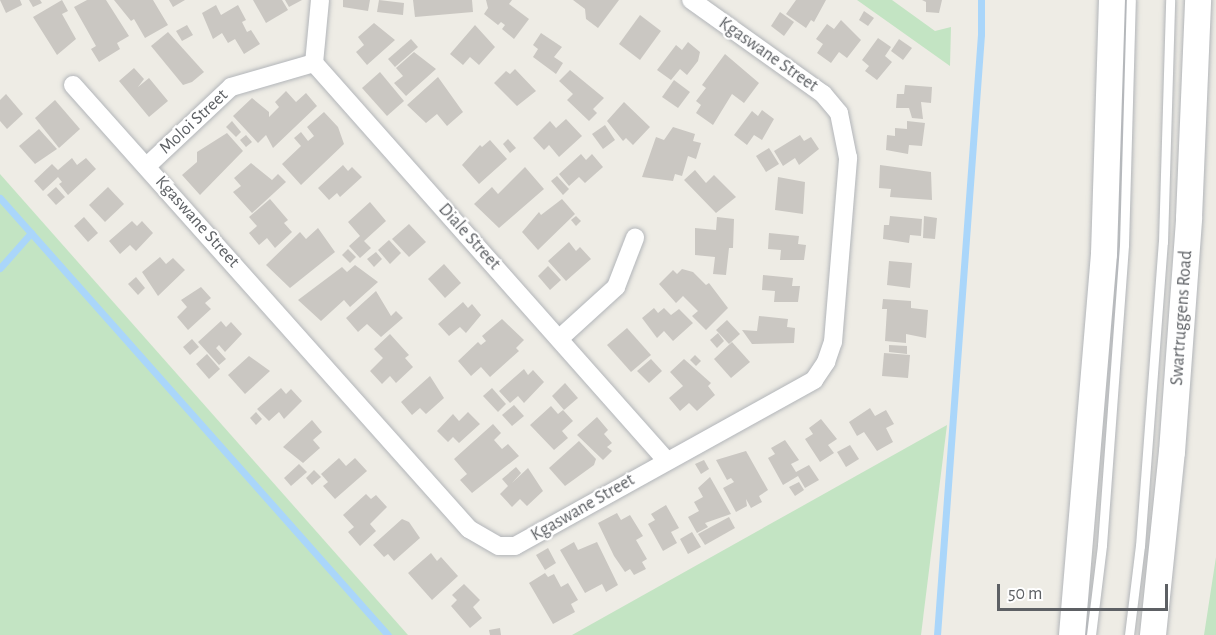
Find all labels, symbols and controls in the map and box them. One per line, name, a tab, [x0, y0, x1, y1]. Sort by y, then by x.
street label: Kgaswane Street	[714, 13, 822, 97]
street label: Moloi Street	[155, 85, 233, 159]
street label: Kgaswane Street	[150, 172, 244, 272]
street label: Diale Street	[433, 199, 505, 275]
street label: Swartruggens Road	[1167, 250, 1197, 386]
street label: Kgaswane Street	[527, 470, 639, 546]
scale bar	[1000, 572, 1171, 610]
text: 50 m	[1008, 585, 1042, 603]

